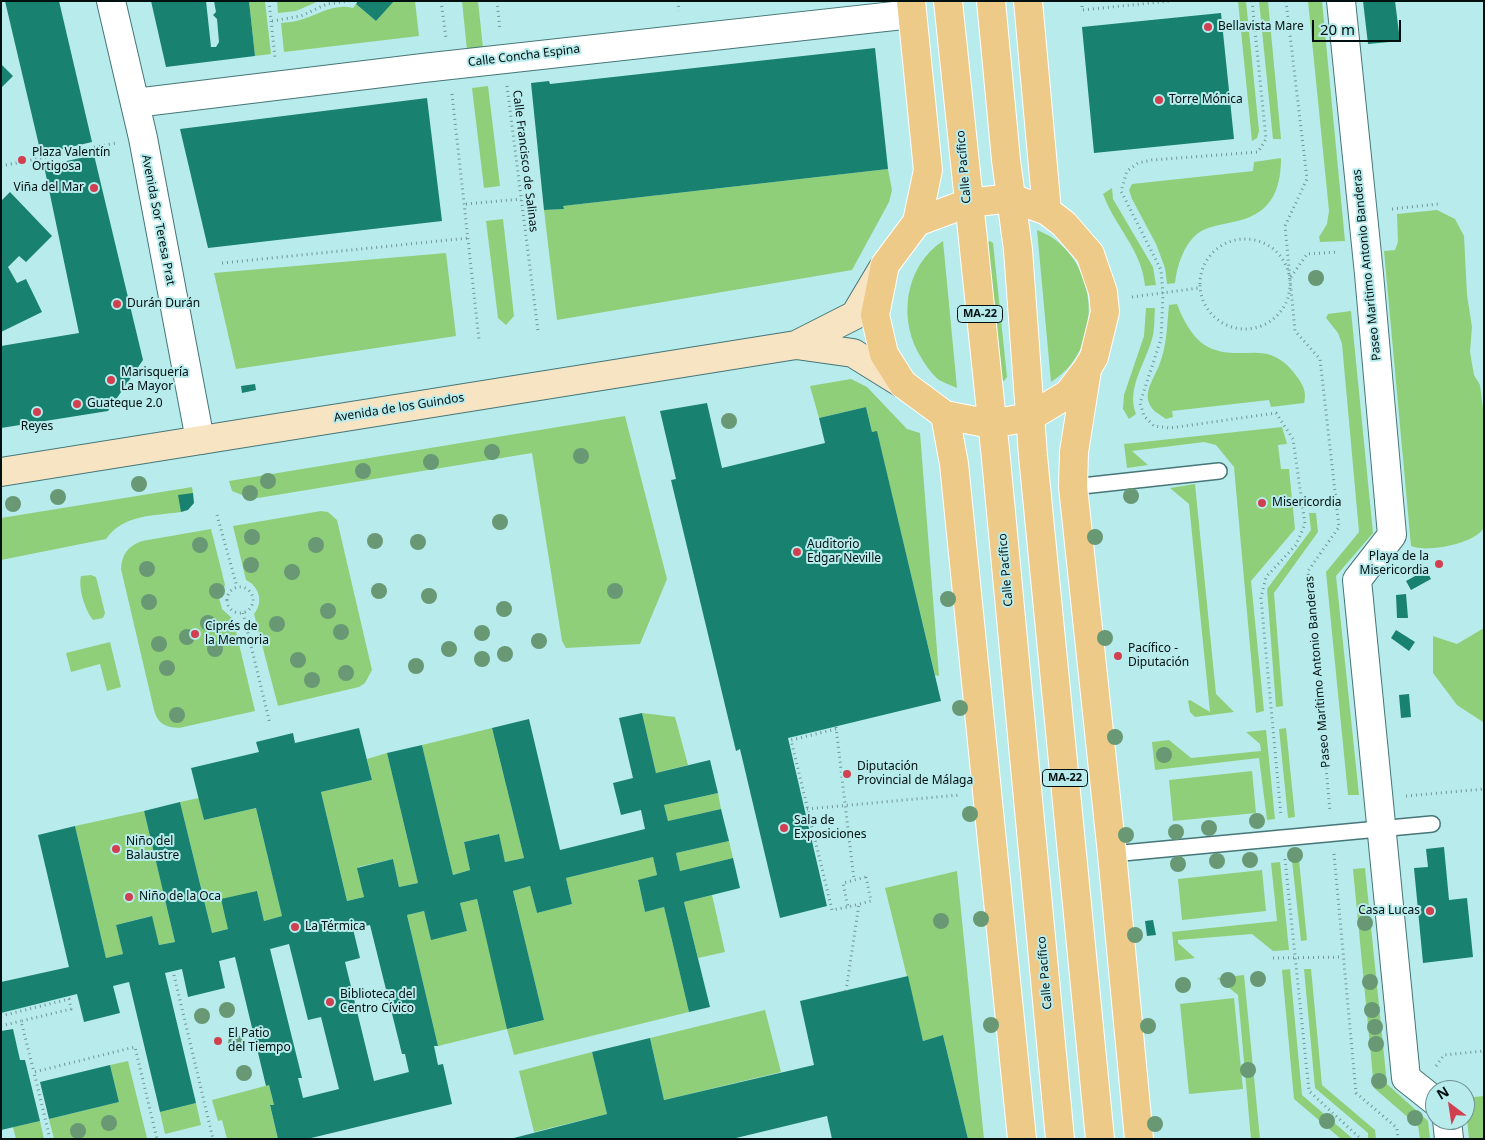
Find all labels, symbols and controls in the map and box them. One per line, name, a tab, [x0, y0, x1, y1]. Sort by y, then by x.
scale bar	[1315, 10, 1404, 42]
text: 20 m	[1320, 19, 1355, 39]
place label: Bellavista Mare	[1218, 20, 1304, 34]
marker: Bellavista Mare	[1202, 21, 1214, 33]
street label: Calle Concha Espina	[467, 42, 581, 70]
street label: Calle Francisco de Salinas	[509, 89, 541, 233]
place label: Torre Mónica	[1169, 93, 1243, 107]
marker: Torre Mónica	[1153, 94, 1165, 106]
street label: Calle Pacífico	[954, 130, 974, 204]
place label: Plaza Valentín Ortigosa	[32, 146, 110, 174]
street label: Avenida Sor Teresa Prat	[138, 153, 178, 287]
marker: Plaza Valentín Ortigosa	[16, 154, 28, 166]
street label: Paseo Marítimo Antonio Banderas	[1350, 169, 1384, 361]
place label: Viña del Mar	[14, 181, 84, 195]
marker: Viña del Mar	[88, 182, 100, 194]
place label: Durán Durán	[127, 297, 200, 311]
marker: Durán Durán	[111, 298, 123, 310]
road number: MA-22	[958, 306, 1002, 322]
place label: Marisquería La Mayor	[121, 366, 189, 394]
marker: Marisquería La Mayor	[105, 374, 117, 386]
street label: Avenida de los Guindos	[333, 391, 465, 425]
place label: Guateque 2.0	[87, 397, 163, 411]
marker: Guateque 2.0	[71, 398, 83, 410]
marker: Reyes	[31, 406, 43, 418]
place label: Reyes	[21, 420, 53, 434]
place label: Misericordia	[1272, 496, 1341, 510]
marker: Misericordia	[1256, 497, 1268, 509]
street label: Calle Pacífico	[996, 533, 1016, 607]
place label: Auditorio Edgar Neville	[807, 538, 881, 566]
marker: Auditorio Edgar Neville	[791, 546, 803, 558]
place label: Playa de la Misericordia	[1360, 550, 1429, 578]
marker: Playa de la Misericordia	[1433, 558, 1445, 570]
street label: Paseo Marítimo Antonio Banderas	[1302, 576, 1334, 768]
place label: Ciprés de la Memoria	[205, 620, 269, 648]
marker: Ciprés de la Memoria	[189, 628, 201, 640]
place label: Pacífico - Diputación	[1128, 642, 1189, 670]
marker: Pacífico - Diputación	[1112, 650, 1124, 662]
place label: Diputación Provincial de Málaga	[857, 760, 973, 788]
marker: Diputación Provincial de Málaga	[841, 768, 853, 780]
road number: MA-22	[1042, 770, 1088, 786]
place label: Sala de Exposiciones	[794, 814, 867, 842]
marker: Sala de Exposiciones	[778, 822, 790, 834]
place label: Niño del Balaustre	[126, 835, 179, 863]
marker: Niño del Balaustre	[110, 843, 122, 855]
place label: Niño de la Oca	[139, 890, 221, 904]
marker: Niño de la Oca	[123, 891, 135, 903]
place label: Casa Lucas	[1358, 904, 1420, 918]
marker: Casa Lucas	[1424, 905, 1436, 917]
place label: La Térmica	[305, 920, 366, 934]
marker: La Térmica	[289, 921, 301, 933]
street label: Calle Pacífico	[1035, 936, 1055, 1010]
place label: Biblioteca del Centro Cívico	[340, 988, 416, 1016]
marker: Biblioteca del Centro Cívico	[324, 996, 336, 1008]
place label: El Patio del Tiempo	[228, 1027, 291, 1055]
marker: El Patio del Tiempo	[212, 1035, 224, 1047]
north arrow	[1425, 1080, 1475, 1130]
text: N	[1433, 1081, 1452, 1104]

